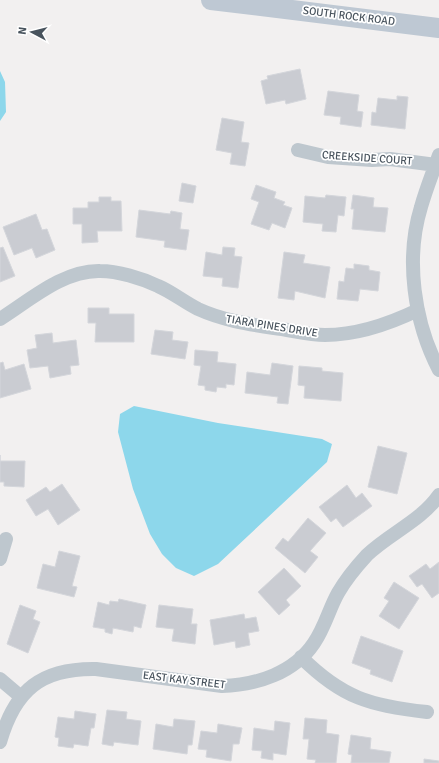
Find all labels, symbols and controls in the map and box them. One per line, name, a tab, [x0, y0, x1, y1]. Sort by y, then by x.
street label: SOUTH ROCK ROAD	[302, 4, 396, 28]
north arrow	[12, 12, 52, 52]
text: N	[16, 26, 29, 35]
street label: CREEKSIDE COURT	[321, 148, 413, 168]
street label: TIARA PINES DRIVE	[225, 312, 319, 340]
street label: EAST KAY STREET	[142, 668, 227, 692]

